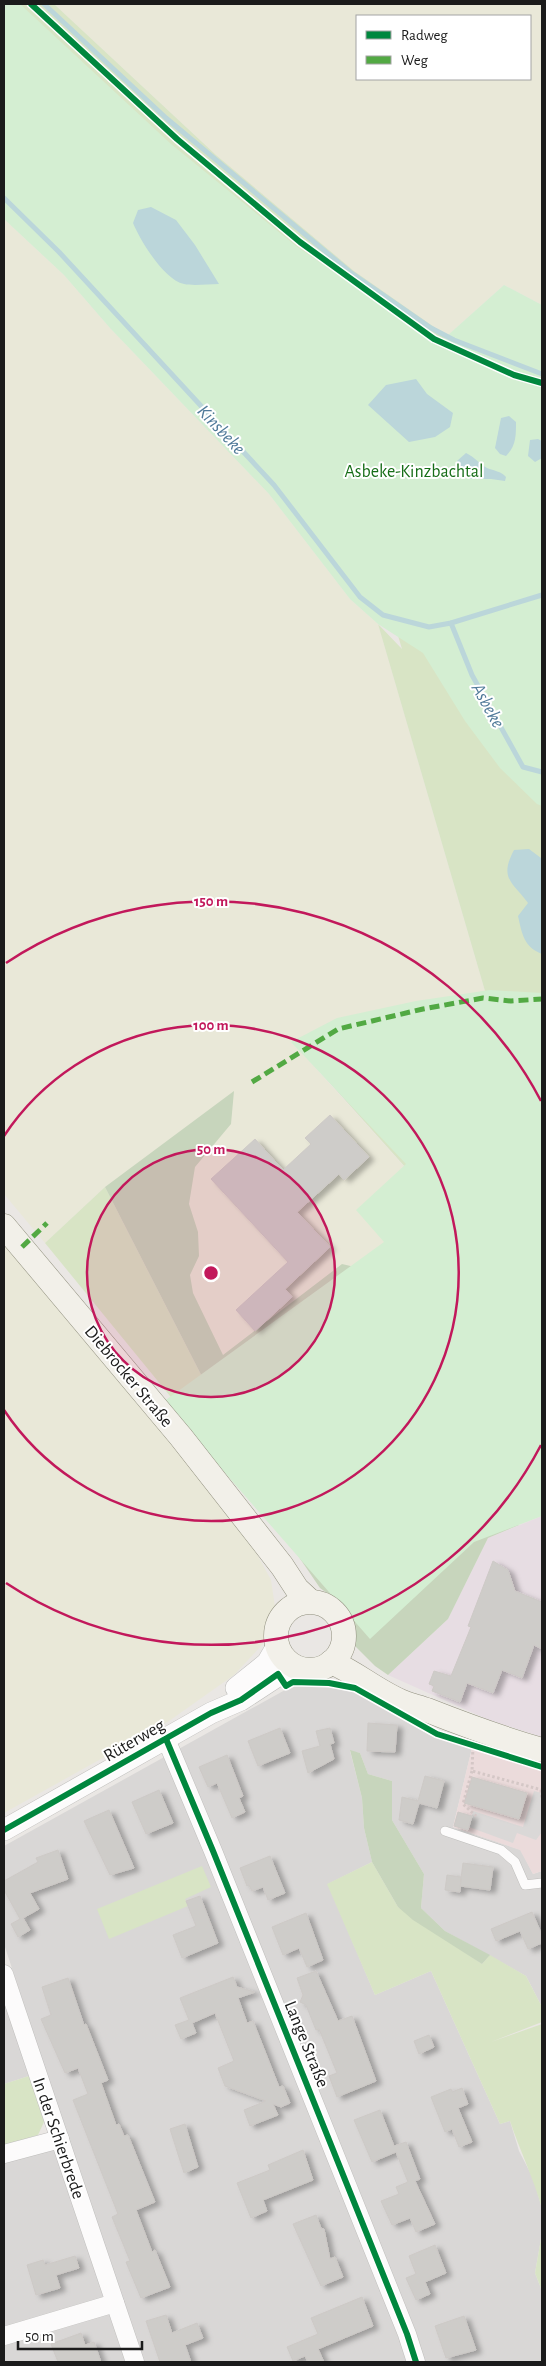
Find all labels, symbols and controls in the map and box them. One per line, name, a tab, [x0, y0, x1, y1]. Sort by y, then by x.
legend	[356, 15, 531, 80]
text: Radweg	[401, 28, 448, 43]
text: Weg	[401, 53, 429, 68]
water label: Kinsbeke	[193, 401, 248, 459]
park label: Asbeke-Kinzbachtal	[344, 463, 484, 481]
water label: Asbeke	[467, 679, 508, 731]
text: 150 m	[194, 894, 228, 909]
text: 100 m	[193, 1018, 229, 1033]
text: 50 m	[197, 1142, 225, 1157]
centre of rings	[202, 1264, 220, 1282]
street label: Diebrocker Straße	[81, 1322, 176, 1431]
street label: Rüterweg	[101, 1716, 168, 1766]
street label: Lange Straße	[281, 1999, 332, 2090]
street label: In der Schierbrede	[29, 2075, 87, 2201]
scale bar	[18, 2318, 141, 2350]
text: 50 m	[25, 2329, 54, 2344]

